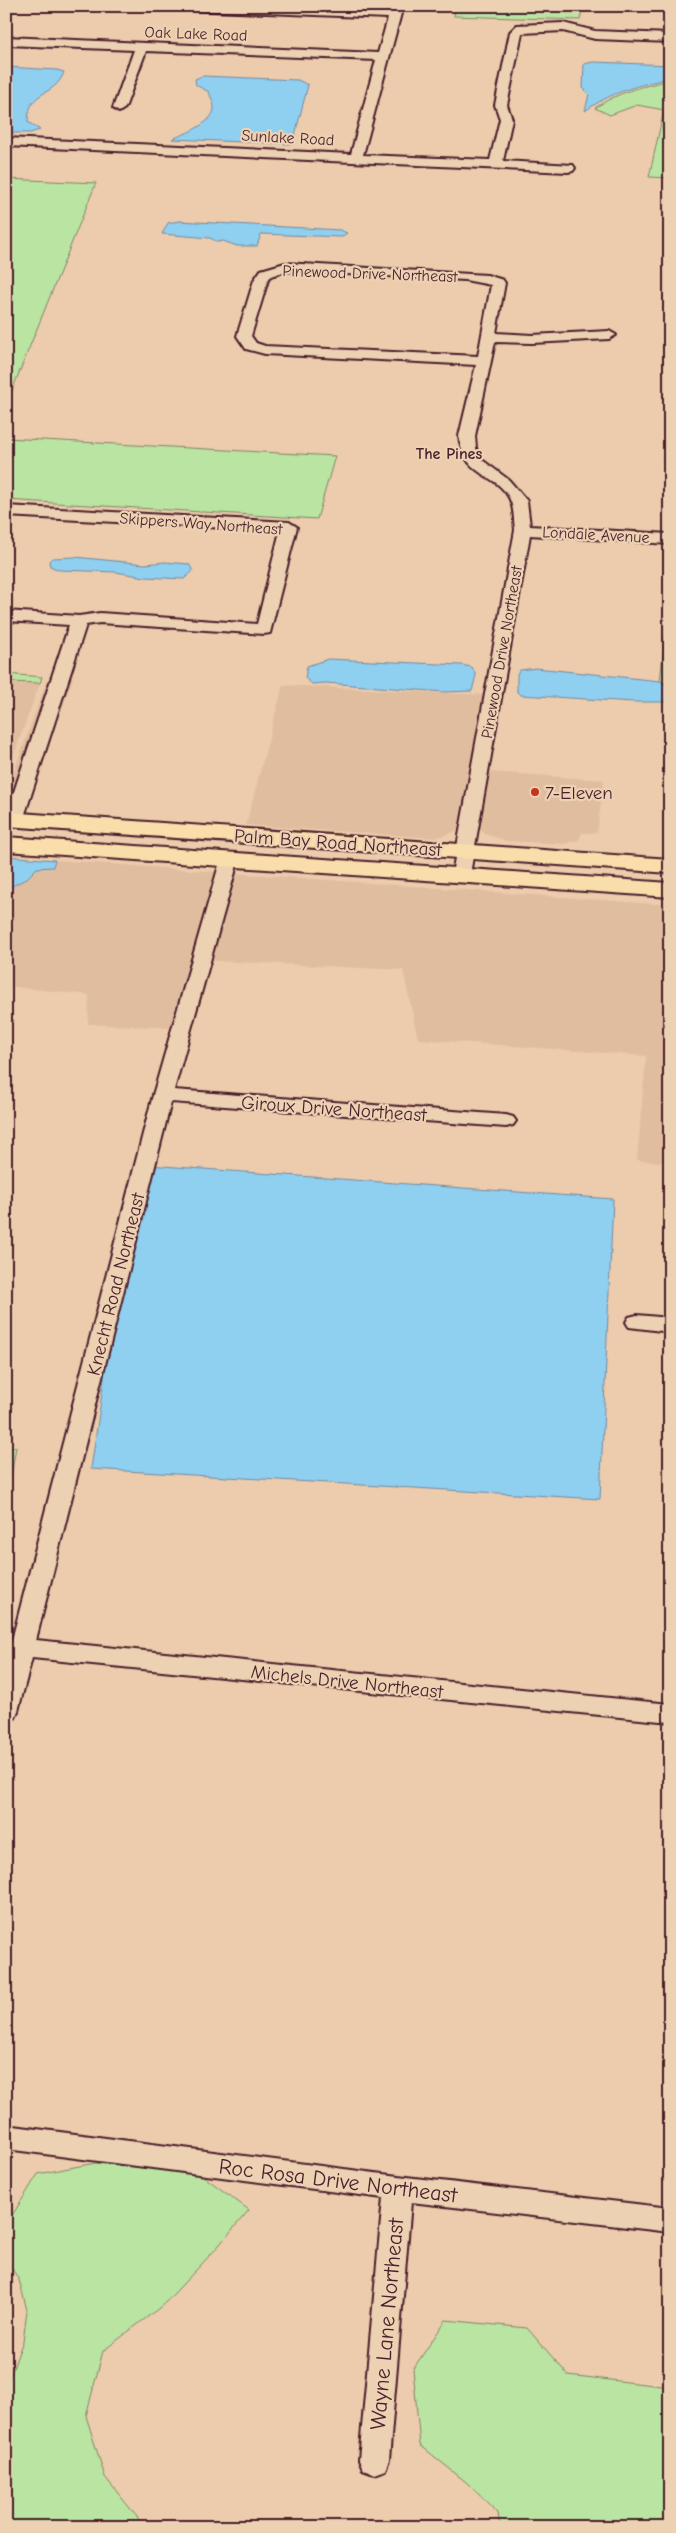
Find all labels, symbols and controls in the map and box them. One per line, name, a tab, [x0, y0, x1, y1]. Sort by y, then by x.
street label: Oak Lake Road	[144, 23, 248, 45]
street label: Sunlake Road	[241, 127, 335, 149]
street label: Pinewood Drive Northeast	[282, 262, 458, 286]
district label: The Pines	[416, 445, 482, 463]
street label: Skippers Way Northeast	[119, 509, 283, 539]
street label: Londale Avenue	[542, 523, 650, 547]
street label: Pinewood Drive Northeast	[478, 564, 526, 740]
place label: 7-Eleven	[545, 782, 613, 804]
marker: 7-Eleven	[529, 786, 541, 798]
street label: Palm Bay Road Northeast	[233, 825, 443, 861]
street label: Giroux Drive Northeast	[240, 1092, 428, 1126]
street label: Knecht Road Northeast	[83, 1190, 149, 1378]
street label: Michels Drive Northeast	[250, 1661, 445, 1703]
street label: Roc Rosa Drive Northeast	[217, 2153, 459, 2209]
street label: Wayne Lane Northeast	[365, 2216, 409, 2431]

